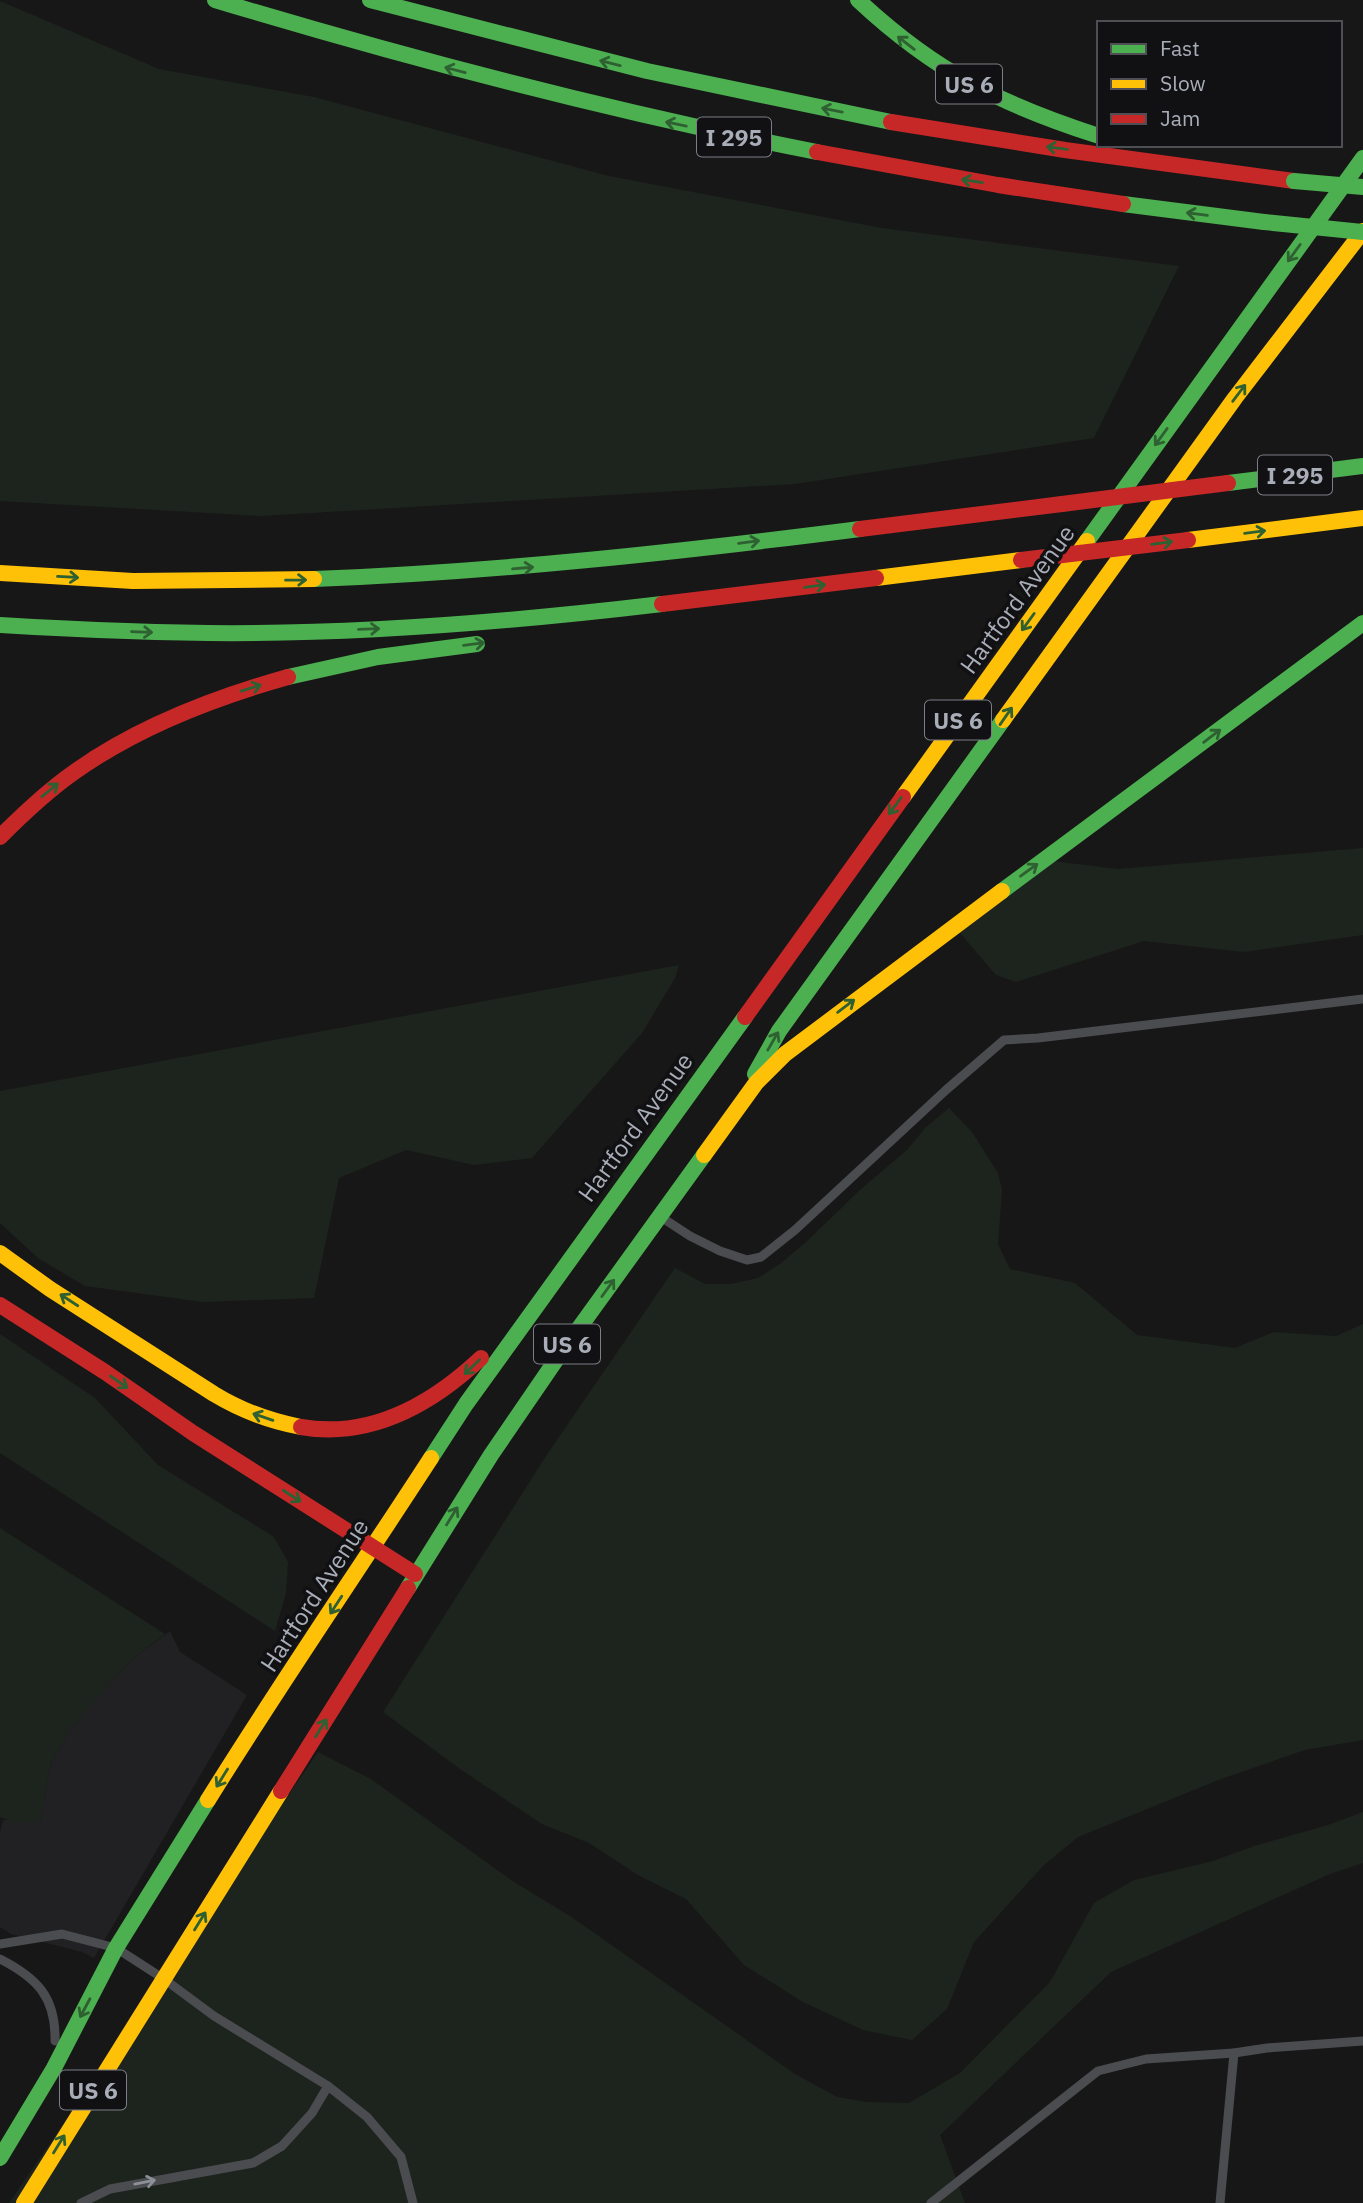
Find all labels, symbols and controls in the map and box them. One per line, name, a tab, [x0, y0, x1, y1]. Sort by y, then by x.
legend	[1097, 21, 1342, 147]
text: Fast	[1160, 34, 1200, 62]
one-way arrow	[897, 36, 916, 51]
one-way arrow	[599, 56, 622, 69]
one-way arrow	[444, 63, 467, 76]
road number: US 6	[936, 64, 1002, 104]
text: Slow	[1160, 69, 1206, 97]
one-way arrow	[821, 103, 844, 117]
text: Jam	[1160, 104, 1200, 132]
one-way arrow	[665, 117, 688, 131]
road number: I 295	[697, 118, 771, 156]
one-way arrow	[1046, 142, 1069, 155]
one-way arrow	[961, 175, 983, 188]
one-way arrow	[1186, 208, 1209, 221]
one-way arrow	[1287, 243, 1302, 262]
one-way arrow	[1232, 384, 1247, 403]
one-way arrow	[1154, 427, 1168, 446]
road number: I 295	[1258, 456, 1332, 495]
street label: Hartford Avenue	[952, 518, 1082, 680]
one-way arrow	[1244, 525, 1266, 538]
one-way arrow	[737, 536, 759, 549]
one-way arrow	[1150, 537, 1173, 550]
one-way arrow	[511, 562, 534, 575]
one-way arrow	[56, 571, 79, 584]
one-way arrow	[284, 574, 307, 587]
one-way arrow	[803, 579, 826, 592]
one-way arrow	[1021, 612, 1035, 631]
one-way arrow	[357, 622, 380, 635]
one-way arrow	[130, 625, 153, 638]
one-way arrow	[462, 638, 485, 651]
one-way arrow	[240, 681, 262, 694]
road number: US 6	[925, 700, 991, 740]
one-way arrow	[999, 707, 1013, 726]
one-way arrow	[1202, 728, 1221, 743]
one-way arrow	[40, 783, 58, 798]
one-way arrow	[888, 796, 902, 815]
one-way arrow	[1019, 863, 1038, 878]
one-way arrow	[836, 998, 855, 1013]
one-way arrow	[767, 1031, 781, 1051]
street label: Hartford Avenue	[570, 1046, 700, 1208]
one-way arrow	[601, 1279, 615, 1298]
one-way arrow	[60, 1293, 79, 1308]
road number: US 6	[534, 1324, 600, 1364]
one-way arrow	[464, 1358, 481, 1375]
one-way arrow	[109, 1375, 128, 1389]
one-way arrow	[253, 1410, 275, 1422]
one-way arrow	[282, 1489, 302, 1503]
one-way arrow	[444, 1507, 459, 1526]
street label: Hartford Avenue	[253, 1512, 375, 1678]
one-way arrow	[329, 1595, 343, 1614]
one-way arrow	[313, 1719, 328, 1738]
one-way arrow	[215, 1768, 229, 1788]
one-way arrow	[193, 1912, 208, 1931]
one-way arrow	[78, 1997, 91, 2018]
road number: US 6	[60, 2070, 126, 2110]
one-way arrow	[52, 2135, 66, 2155]
one-way arrow	[133, 2175, 156, 2188]

